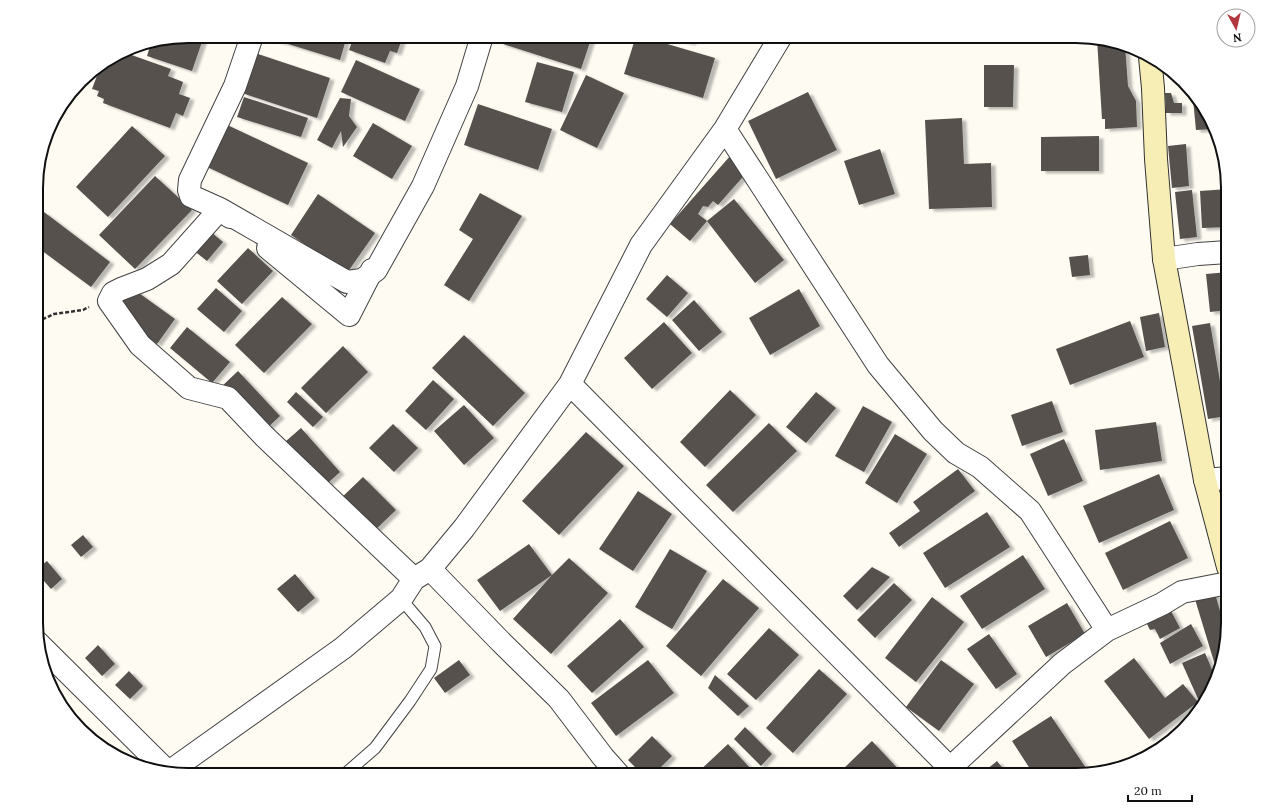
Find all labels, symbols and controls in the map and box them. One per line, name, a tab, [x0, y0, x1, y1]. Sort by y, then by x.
north arrow	[1216, 8, 1256, 48]
text: N	[1232, 30, 1243, 45]
scale bar	[1128, 777, 1192, 803]
text: 20 m	[1134, 783, 1162, 798]

